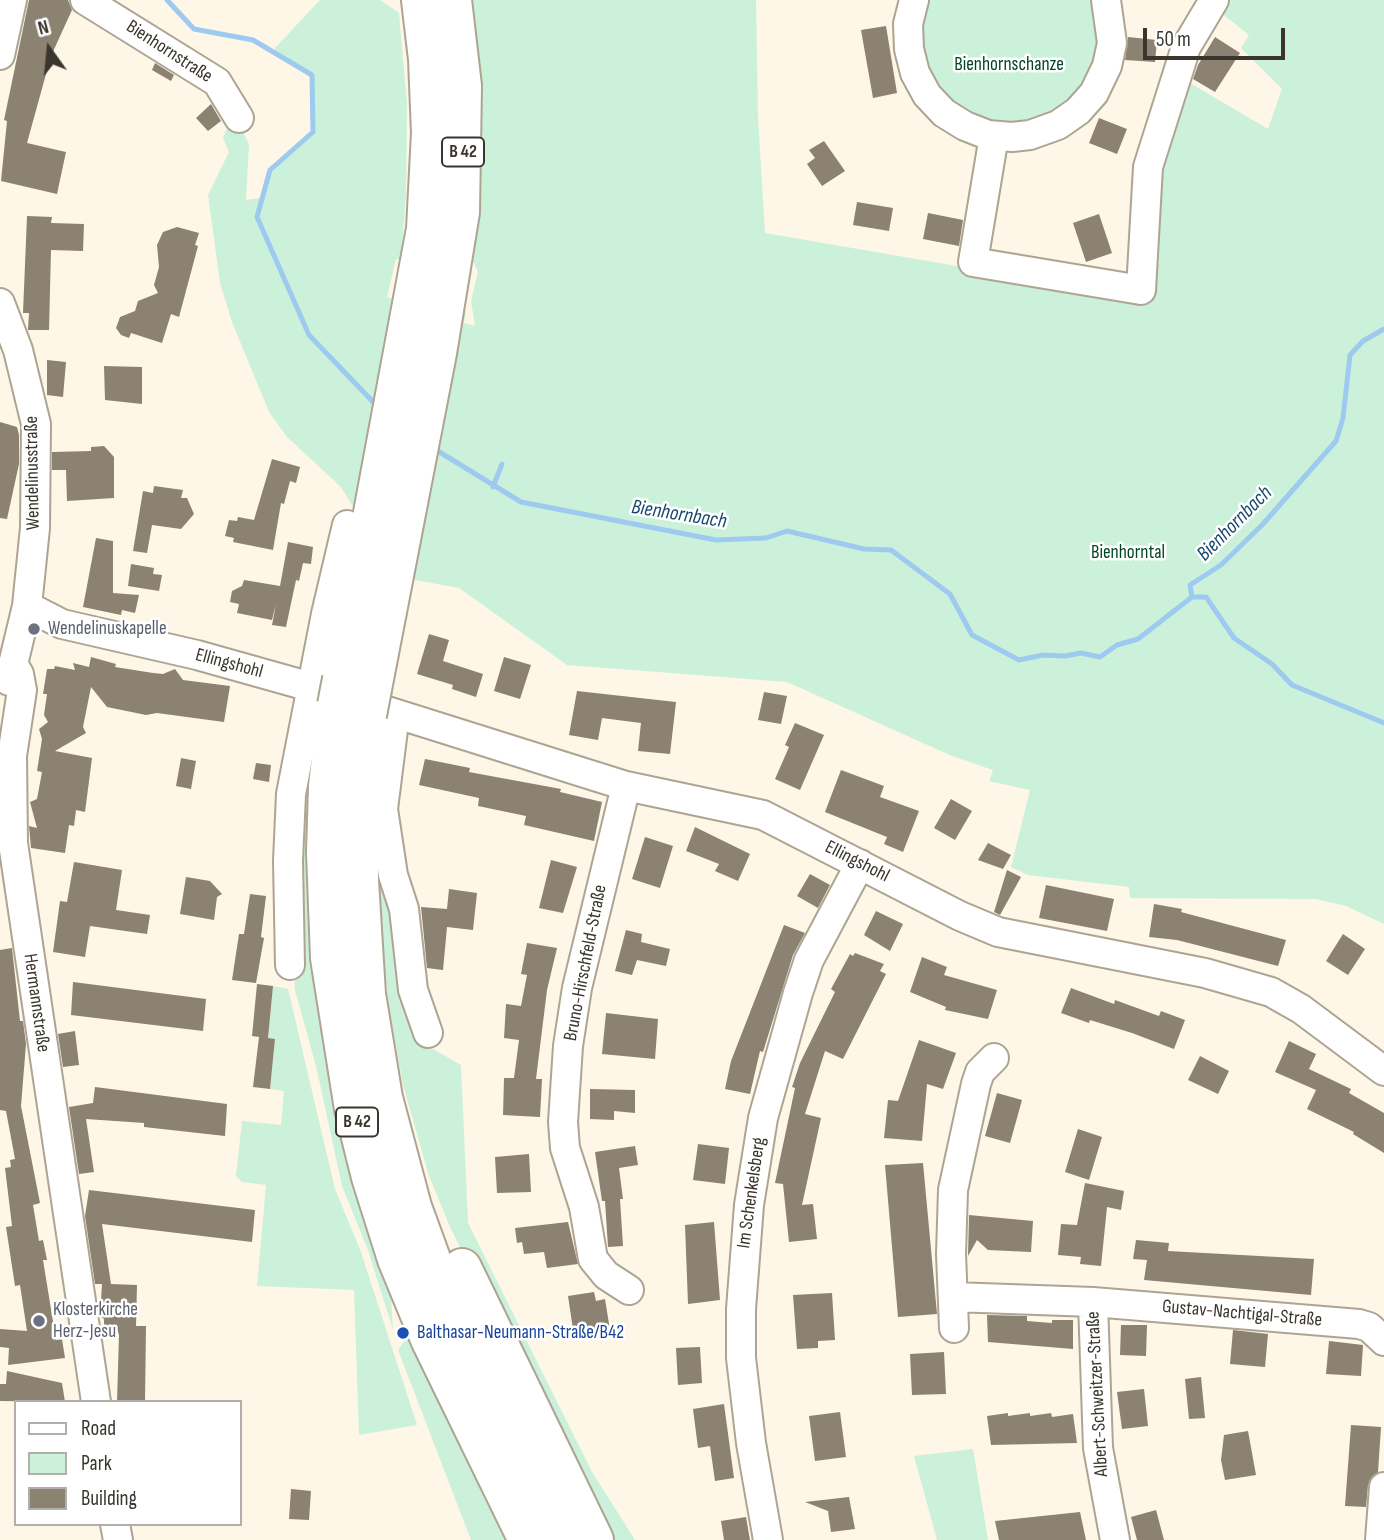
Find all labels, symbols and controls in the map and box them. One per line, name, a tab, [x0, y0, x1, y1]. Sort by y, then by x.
north arrow	[14, 14, 84, 84]
scale bar	[1146, 14, 1288, 58]
text: N	[36, 16, 51, 41]
street label: Bienhornstraße	[122, 16, 216, 88]
text: 50 m	[1156, 27, 1191, 52]
park label: Bienhornschanze	[954, 54, 1064, 76]
road number: B 42	[442, 138, 484, 167]
street label: Wendelinusstraße	[21, 416, 45, 530]
water label: Bienhornbach	[1192, 481, 1278, 567]
water label: Bienhornbach	[630, 495, 728, 535]
park label: Bienhorntal	[1091, 542, 1165, 564]
place label: Wendelinuskapelle	[48, 618, 167, 640]
marker: Wendelinuskapelle	[26, 621, 42, 637]
street label: Ellingshohl	[193, 644, 265, 684]
street label: Ellingshohl	[821, 836, 893, 888]
street label: Bruno-Hirschfeld-Straße	[560, 883, 612, 1043]
street label: Hermannstraße	[18, 952, 54, 1054]
road number: B 42	[336, 1107, 378, 1136]
street label: Im Schenkelsberg	[733, 1136, 771, 1250]
street label: Gustav-Nachtigal-Straße	[1161, 1296, 1323, 1332]
place label: Klosterkirche Herz-Jesu	[53, 1299, 138, 1343]
street label: Albert-Schweitzer-Straße	[1082, 1311, 1114, 1477]
marker: Klosterkirche Herz-Jesu	[31, 1313, 47, 1329]
place label: Balthasar-Neumann-Straße/B42	[417, 1322, 624, 1344]
marker: Balthasar-Neumann-Straße/B42	[395, 1325, 411, 1341]
legend	[14, 1400, 242, 1526]
text: Road	[81, 1416, 116, 1441]
text: Park	[81, 1451, 112, 1476]
text: Building	[81, 1486, 137, 1511]

